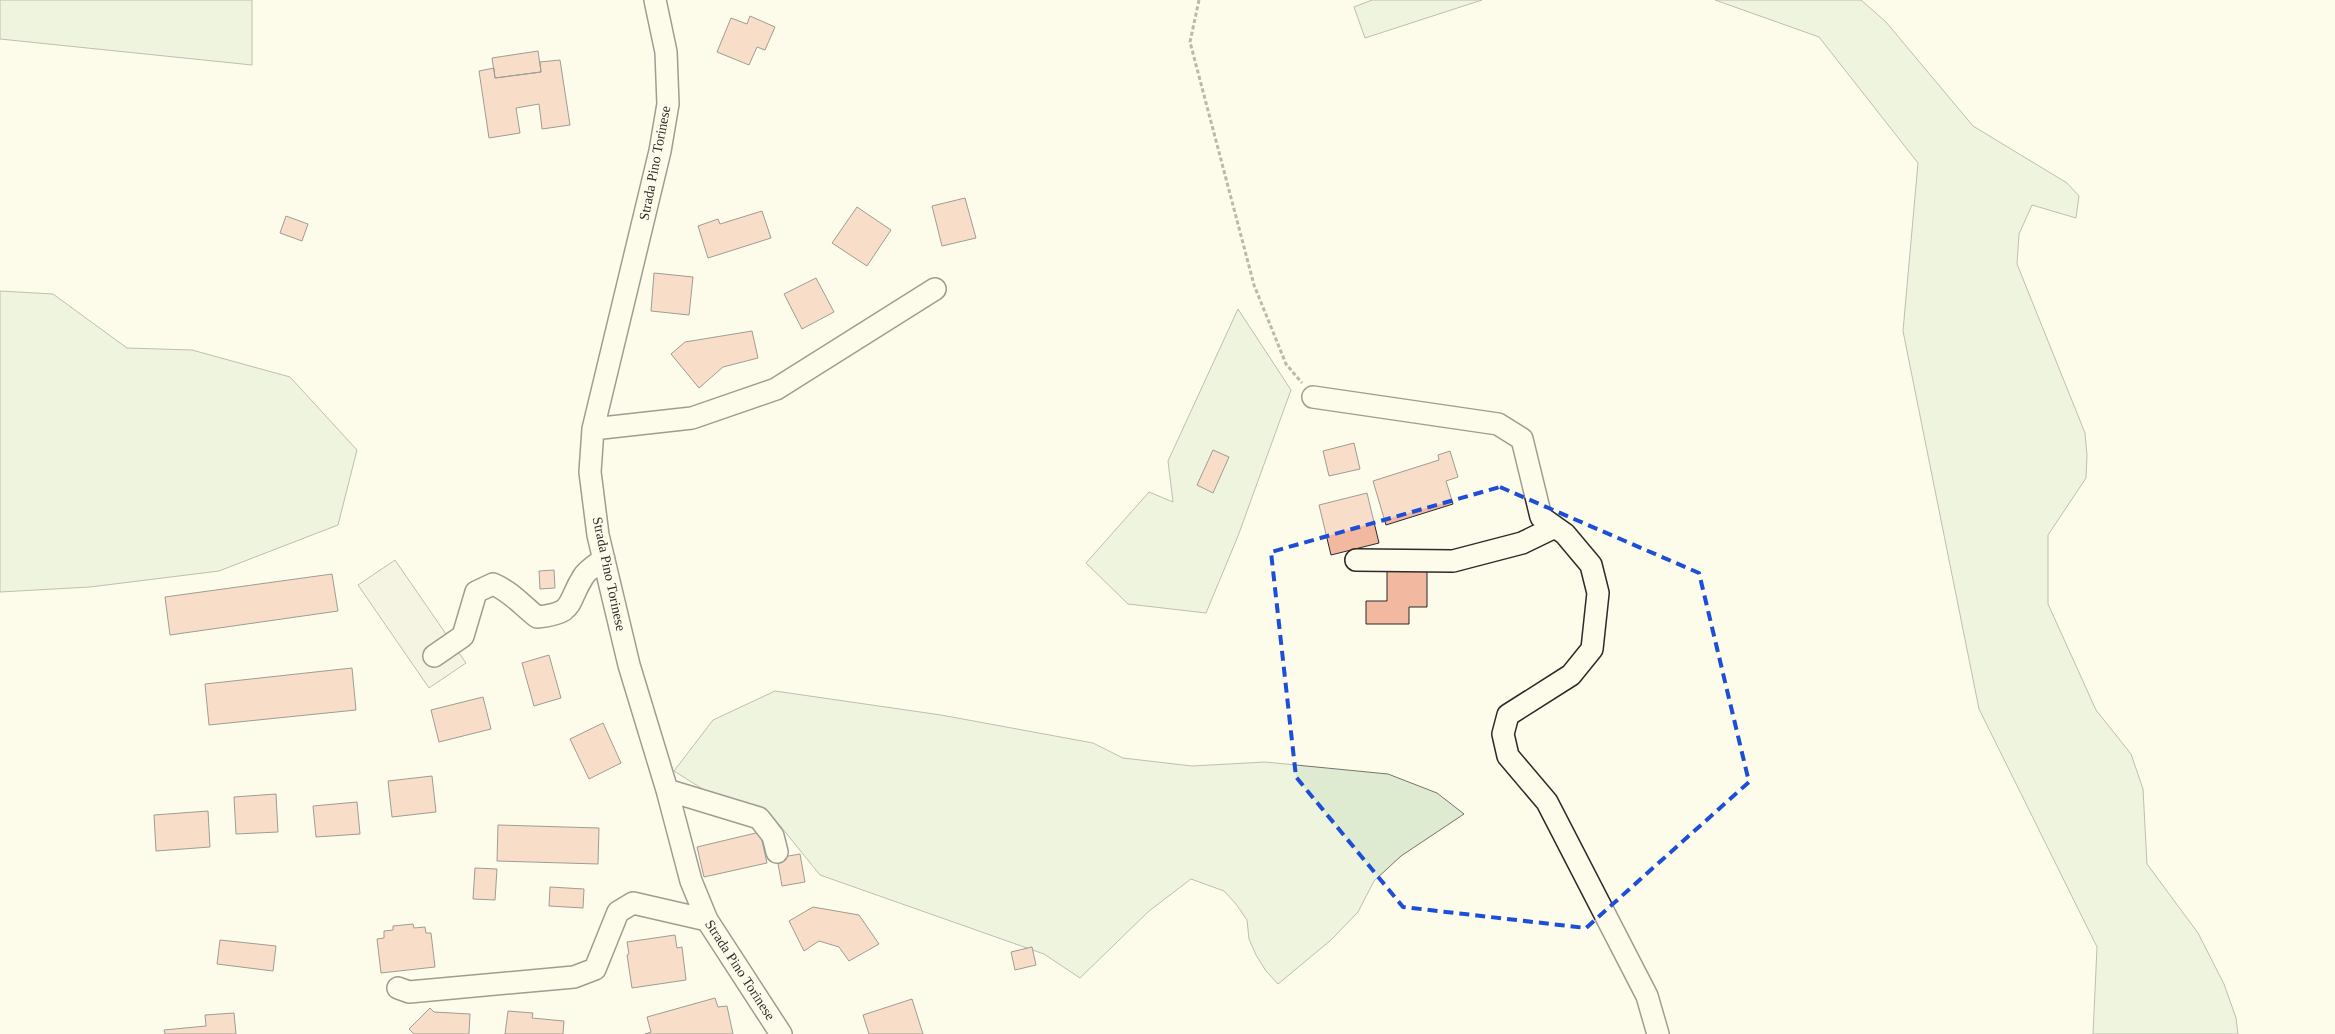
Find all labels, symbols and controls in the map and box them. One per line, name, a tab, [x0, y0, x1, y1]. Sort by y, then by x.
street label: Strada Pino Torinese	[637, 105, 673, 221]
street label: Strada Pino Torinese	[590, 516, 628, 632]
street label: Strada Pino Torinese	[702, 917, 778, 1023]

